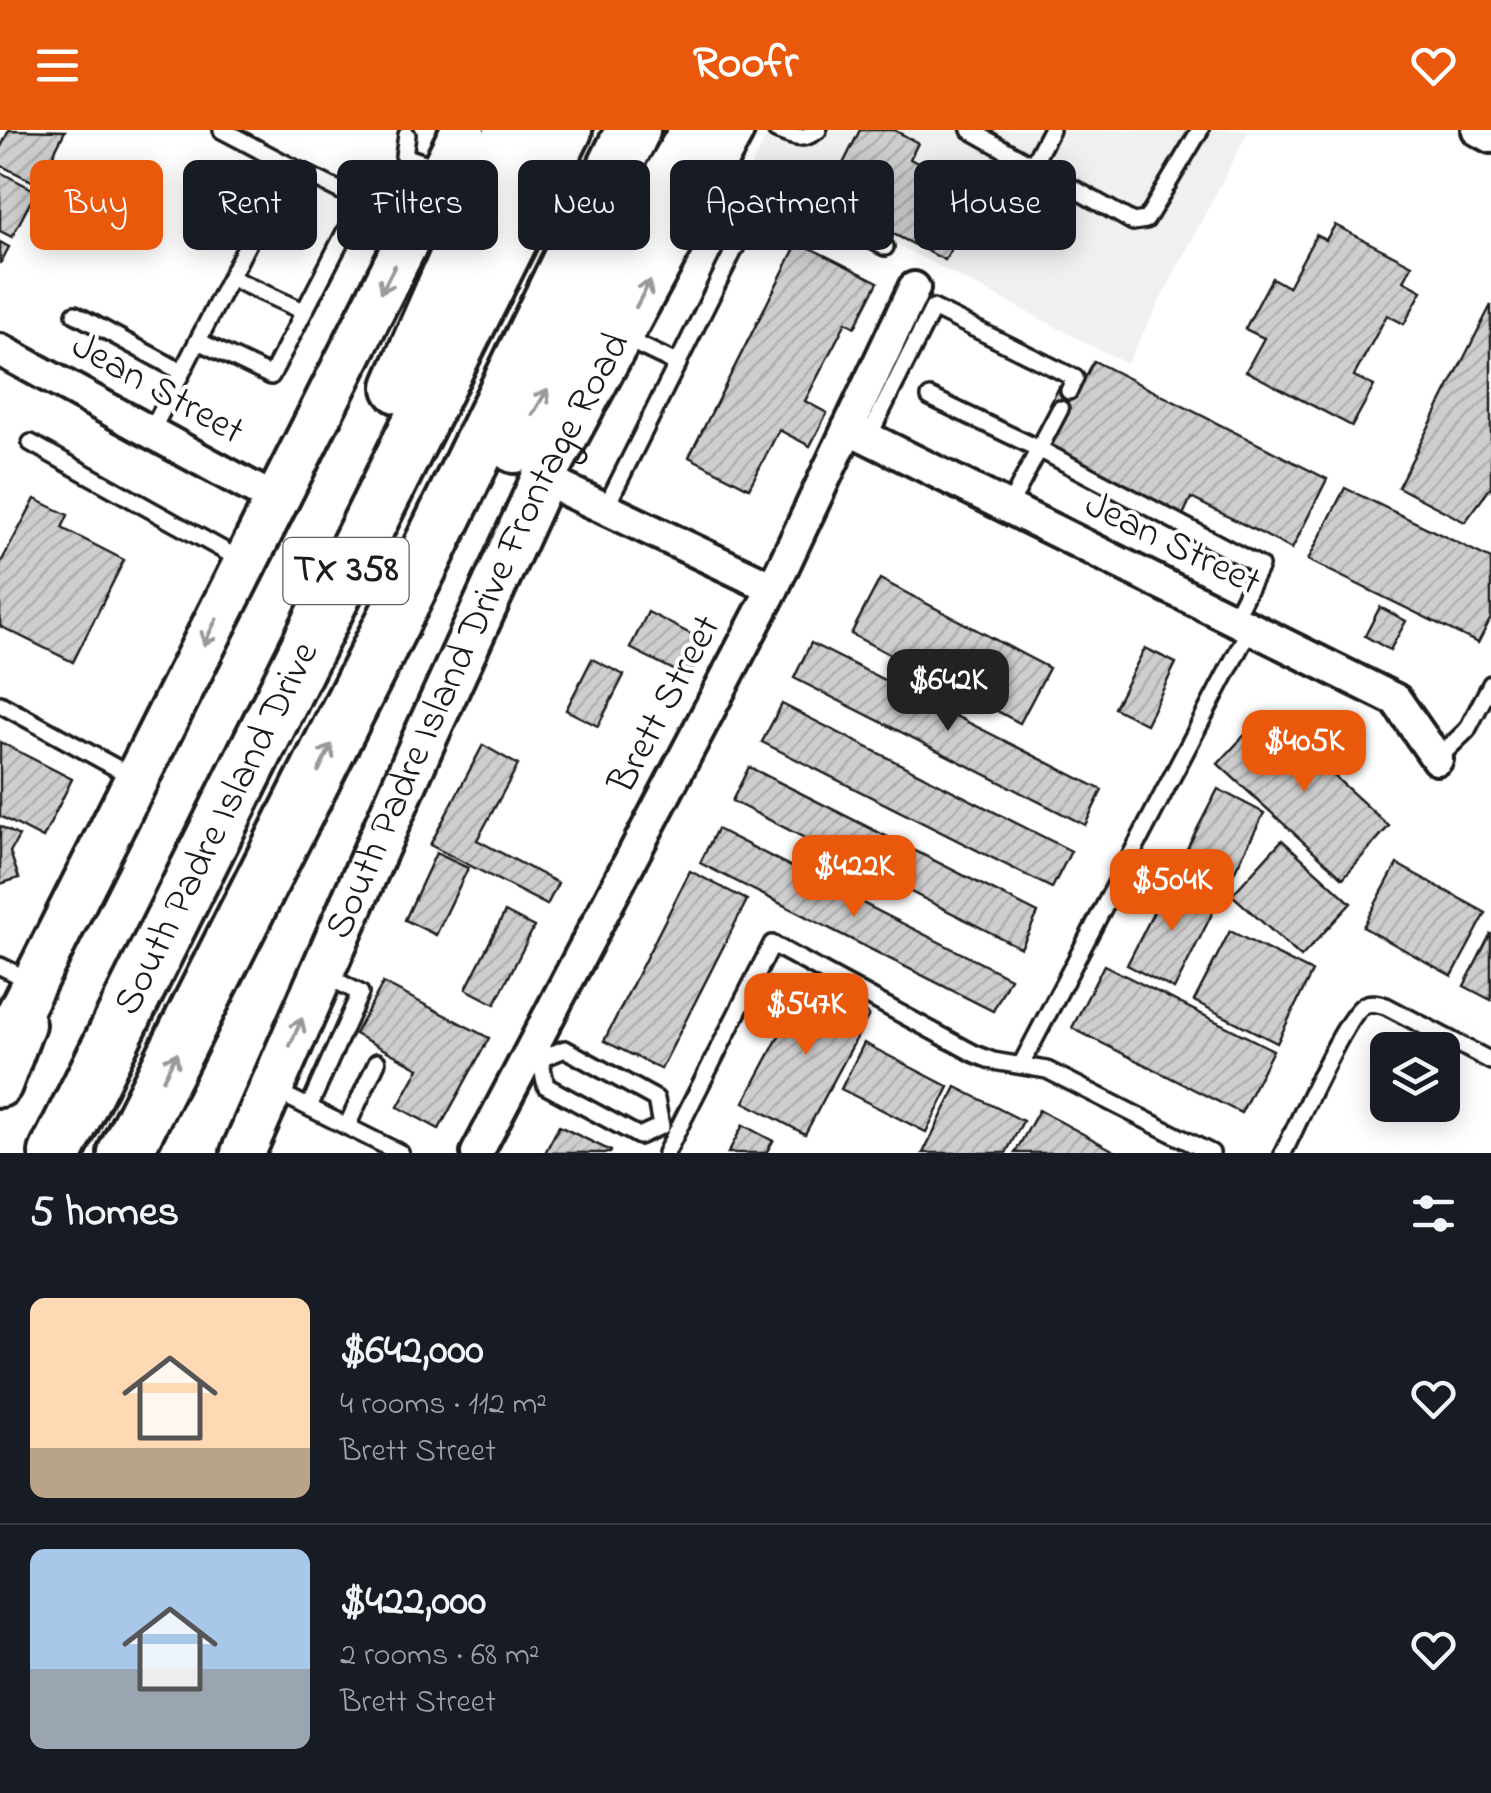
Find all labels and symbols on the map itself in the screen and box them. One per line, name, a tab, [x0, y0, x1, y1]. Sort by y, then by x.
one-way arrow	[378, 264, 397, 294]
one-way arrow	[634, 280, 653, 310]
street label: Jean Street	[60, 318, 254, 462]
street label: South Padre Island Drive Frontage Road	[311, 322, 646, 949]
one-way arrow	[531, 388, 551, 417]
street label: Jean Street	[1074, 477, 1270, 613]
road number: TX 358	[284, 538, 408, 604]
street label: Brett Street	[594, 605, 738, 806]
one-way arrow	[199, 616, 218, 646]
street label: South Padre Island Drive	[99, 632, 335, 1026]
pin: $642K	[878, 649, 1018, 734]
pin: $405K	[1234, 710, 1374, 795]
one-way arrow	[317, 743, 336, 773]
pin: $422K	[784, 835, 924, 920]
pin: $504K	[1102, 849, 1242, 934]
pin: $547K	[736, 973, 876, 1058]
one-way arrow	[288, 1017, 306, 1048]
one-way arrow	[161, 1052, 180, 1081]

